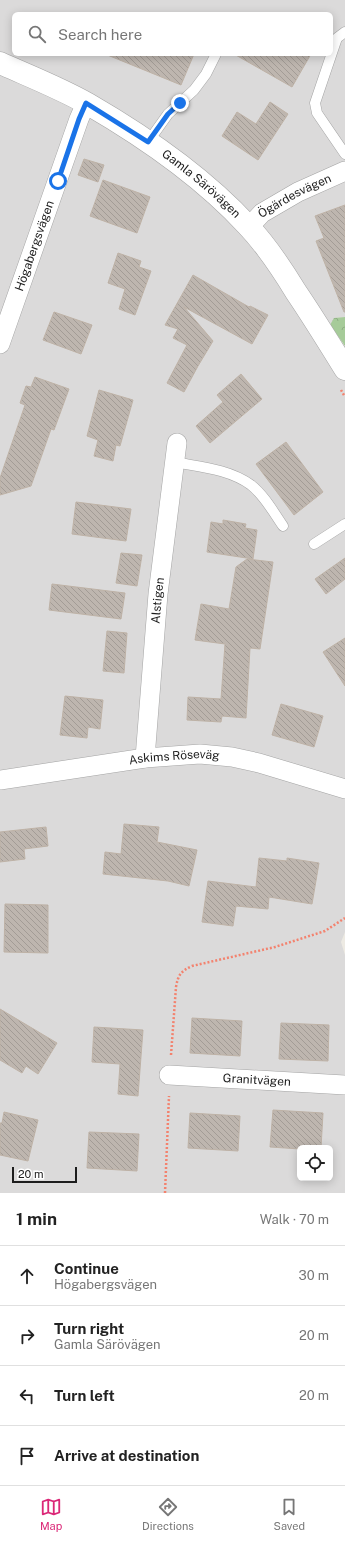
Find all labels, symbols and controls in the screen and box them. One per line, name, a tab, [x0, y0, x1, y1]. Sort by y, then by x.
search box	[12, 12, 333, 56]
icon: search	[26, 23, 48, 45]
text: Search here	[58, 26, 142, 43]
route end	[171, 94, 189, 112]
street label: Gamla Särövägen	[159, 147, 244, 221]
street label: Ögärdesvägen	[255, 171, 333, 221]
route start	[49, 172, 67, 190]
street label: Högabergsvägen	[12, 199, 57, 293]
street label: Alstigen	[149, 576, 167, 624]
street label: Askims Röseväg	[128, 747, 220, 767]
street label: Granitvägen	[222, 1071, 291, 1089]
map controls	[297, 1145, 333, 1181]
button: locate	[297, 1145, 333, 1181]
scale bar	[12, 1165, 77, 1184]
text: 20 m	[18, 1168, 43, 1180]
text: 1 min	[16, 1209, 57, 1229]
text: Walk · 70 m	[260, 1212, 329, 1227]
text: Continue	[54, 1260, 119, 1277]
icon: ahead	[16, 1265, 38, 1287]
text: 30 m	[299, 1268, 329, 1283]
text: Högabergsvägen	[54, 1277, 157, 1292]
text: Turn right	[54, 1320, 124, 1337]
icon: right	[16, 1325, 38, 1347]
text: 20 m	[299, 1328, 329, 1343]
text: Gamla Särövägen	[54, 1337, 161, 1352]
icon: left	[16, 1385, 38, 1407]
text: Turn left	[54, 1387, 115, 1404]
text: 20 m	[299, 1388, 329, 1403]
icon: arrive	[16, 1445, 38, 1467]
text: Arrive at destination	[54, 1447, 199, 1464]
tab: Map	[40, 1496, 62, 1532]
tab: Directions	[142, 1496, 194, 1532]
tab: Saved	[274, 1496, 305, 1532]

